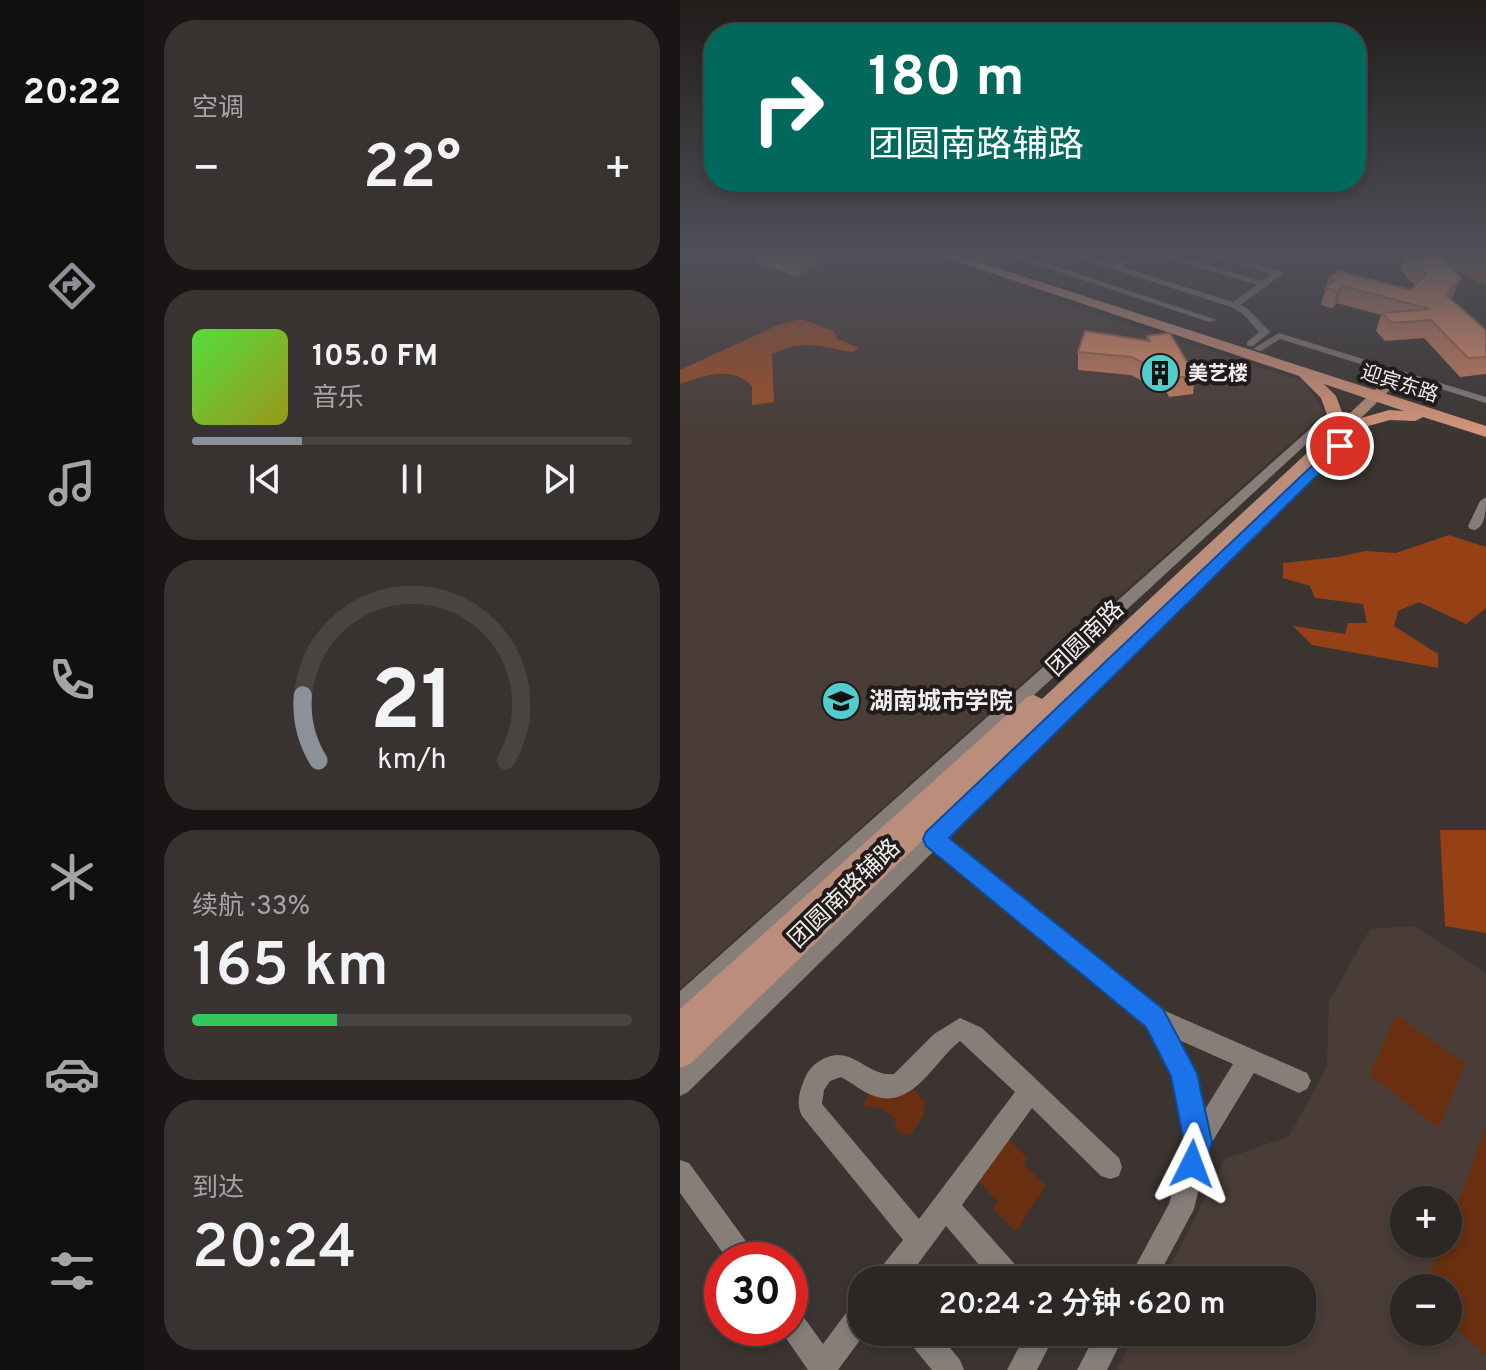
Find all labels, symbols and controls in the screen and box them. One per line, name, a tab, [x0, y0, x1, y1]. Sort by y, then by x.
text: 180 m	[868, 45, 1025, 115]
icon: right	[736, 56, 840, 160]
text: 20:22	[23, 71, 121, 117]
text: 空调	[192, 93, 244, 126]
text: 团圆南路辅路	[868, 124, 1084, 170]
text: 22°	[363, 133, 461, 209]
text: −	[192, 143, 220, 199]
text: +	[604, 143, 632, 199]
icon: directions	[44, 258, 100, 314]
text: 105.0 FM	[312, 339, 438, 376]
building icon: 美艺楼	[1139, 352, 1181, 394]
street label: 迎宾东路	[1357, 360, 1441, 410]
place label: 美艺楼	[1188, 362, 1248, 388]
text: 音乐	[312, 383, 364, 416]
pin	[1306, 412, 1374, 480]
icon: arrive	[1318, 424, 1362, 468]
icon: music	[44, 455, 100, 511]
icon: previous	[243, 457, 287, 501]
icon: pause	[390, 457, 434, 501]
icon: next	[537, 457, 581, 501]
street label: 团圆南路	[1041, 595, 1131, 684]
icon: phone	[44, 652, 100, 708]
text: 21	[370, 654, 454, 759]
school or university icon: 湖南城市学院	[820, 680, 862, 722]
place label: 湖南城市学院	[869, 688, 1013, 718]
text: km/h	[377, 743, 447, 779]
street label: 团圆南路辅路	[783, 834, 908, 955]
icon: climate	[44, 849, 100, 905]
text: 续航 · 33%	[192, 891, 310, 924]
text: 165 km	[192, 931, 389, 1007]
icon: car	[44, 1046, 100, 1102]
position arrow	[1150, 1122, 1234, 1206]
text: 到达	[192, 1173, 244, 1206]
map controls	[1390, 1186, 1462, 1346]
button: +	[1390, 1186, 1462, 1258]
text: 20:24	[192, 1213, 357, 1289]
speed limit sign: 30	[704, 1242, 808, 1346]
icon: filters	[44, 1243, 100, 1299]
button: −	[1390, 1274, 1462, 1346]
text: 20:24 · 2 分钟 · 620 m	[939, 1287, 1225, 1324]

